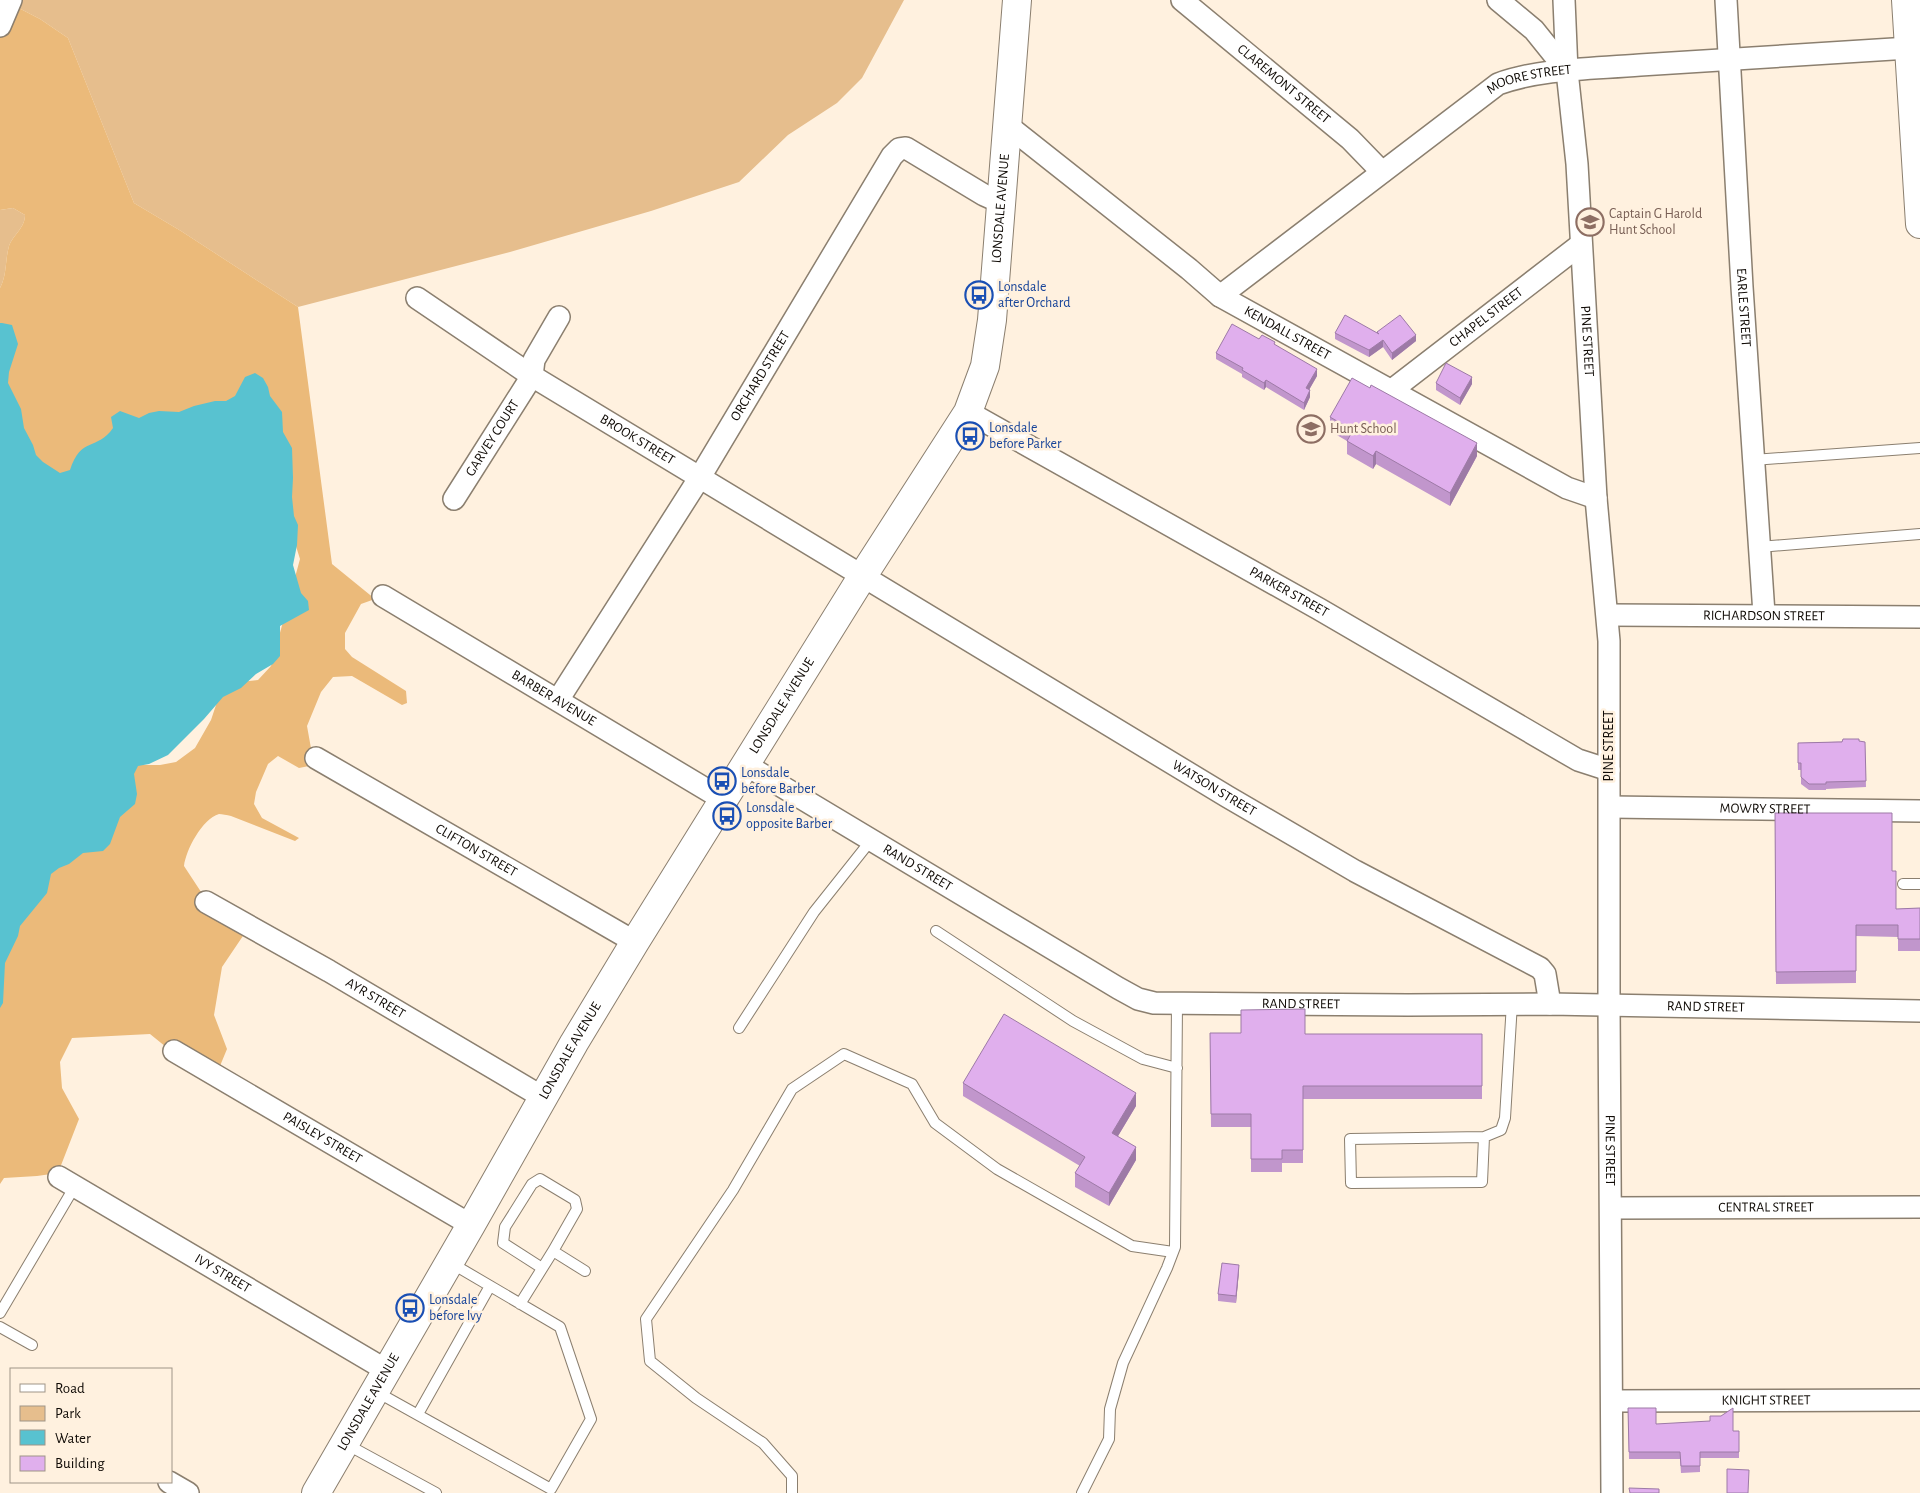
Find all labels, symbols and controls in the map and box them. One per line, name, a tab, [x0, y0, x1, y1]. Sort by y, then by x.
street label: CLAREMONT STREET	[1235, 42, 1333, 126]
street label: MOORE STREET	[1484, 63, 1572, 97]
street label: LONSDALE AVENUE	[989, 153, 1012, 264]
school or university icon: Captain G Harold Hunt School	[1575, 207, 1605, 237]
place label: Captain G Harold Hunt School	[1609, 207, 1702, 237]
street label: EARLE STREET	[1734, 268, 1753, 347]
bus stop icon: Lonsdale after Orchard	[964, 280, 994, 310]
place label: Lonsdale after Orchard	[998, 280, 1070, 310]
street label: CHAPEL STREET	[1447, 285, 1526, 350]
street label: KENDALL STREET	[1242, 304, 1333, 363]
street label: PINE STREET	[1578, 305, 1596, 377]
street label: ORCHARD STREET	[728, 329, 793, 423]
street label: GARVEY COURT	[463, 397, 522, 479]
street label: BROOK STREET	[598, 412, 677, 468]
school or university icon: Hunt School	[1296, 414, 1326, 444]
bus stop icon: Lonsdale before Parker	[955, 421, 985, 451]
place label: Lonsdale before Parker	[989, 421, 1062, 451]
place label: Hunt School	[1330, 422, 1397, 436]
street label: PARKER STREET	[1247, 564, 1331, 620]
street label: RICHARDSON STREET	[1703, 609, 1825, 623]
street label: LONSDALE AVENUE	[747, 655, 817, 756]
street label: BARBER AVENUE	[509, 668, 598, 729]
street label: PINE STREET	[1602, 710, 1616, 782]
street label: WATSON STREET	[1170, 758, 1259, 819]
bus stop icon: Lonsdale before Barber	[707, 766, 737, 796]
place label: Lonsdale before Barber	[741, 766, 816, 796]
bus stop icon: Lonsdale opposite Barber	[712, 801, 742, 831]
place label: Lonsdale opposite Barber	[746, 801, 833, 831]
street label: MOWRY STREET	[1720, 801, 1811, 817]
street label: CLIFTON STREET	[433, 821, 520, 879]
street label: RAND STREET	[880, 842, 955, 894]
street label: AYR STREET	[343, 976, 408, 1021]
street label: RAND STREET	[1262, 997, 1340, 1011]
street label: RAND STREET	[1667, 999, 1745, 1015]
street label: LONSDALE AVENUE	[537, 1000, 604, 1102]
street label: PAISLEY STREET	[281, 1109, 364, 1166]
street label: PINE STREET	[1603, 1115, 1617, 1186]
street label: CENTRAL STREET	[1718, 1200, 1814, 1215]
street label: IVY STREET	[192, 1252, 253, 1296]
bus stop icon: Lonsdale before Ivy	[395, 1293, 425, 1323]
place label: Lonsdale before Ivy	[429, 1293, 482, 1323]
street label: LONSDALE AVENUE	[335, 1351, 402, 1453]
legend	[10, 1368, 172, 1483]
text: Road	[55, 1381, 85, 1396]
street label: KNIGHT STREET	[1721, 1393, 1811, 1408]
text: Park	[55, 1406, 81, 1421]
text: Water	[55, 1431, 91, 1446]
text: Building	[55, 1456, 105, 1471]

